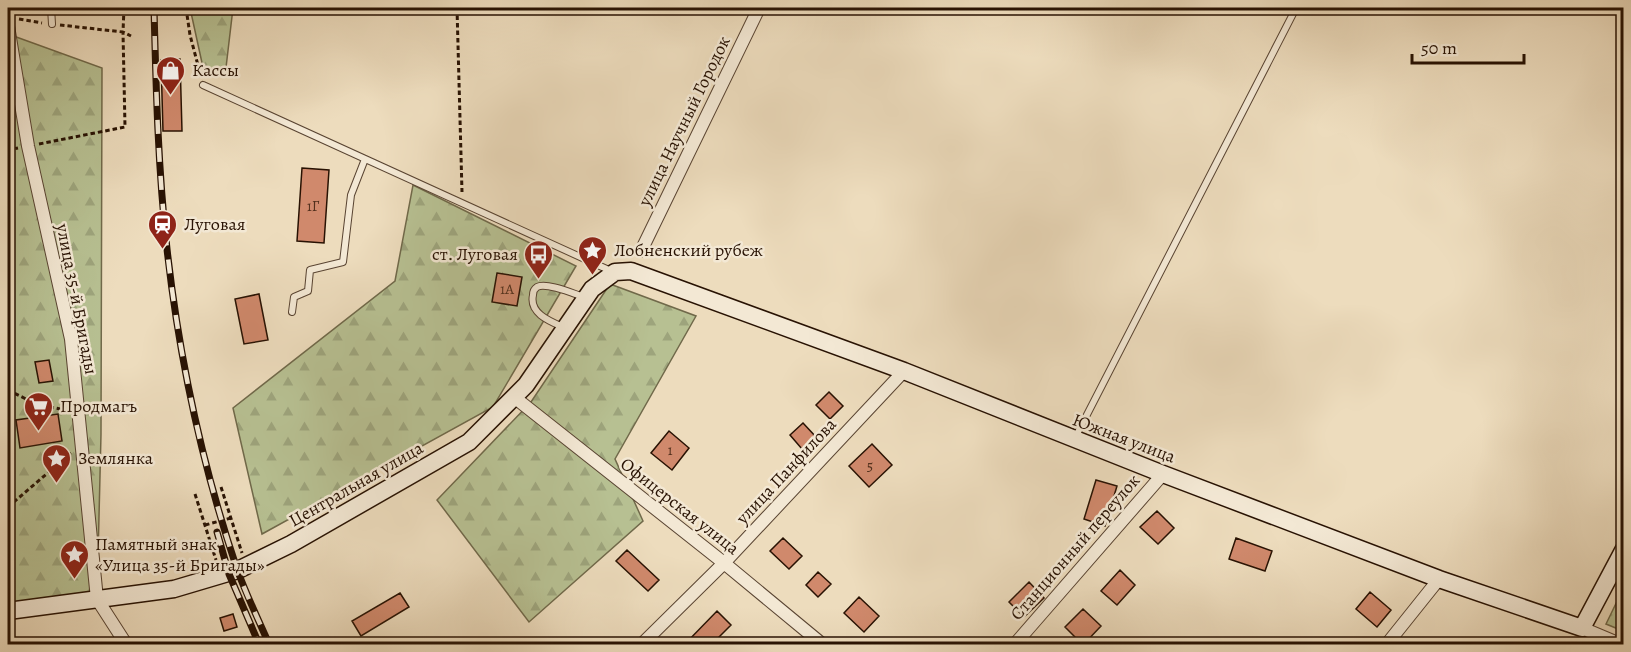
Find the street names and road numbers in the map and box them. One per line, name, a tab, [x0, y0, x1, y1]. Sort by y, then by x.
street label: улица Научный Городок	[632, 32, 736, 211]
street label: улица 35-й Бригады	[50, 221, 103, 376]
street label: Южная улица	[1069, 407, 1180, 469]
street label: улица Панфилова	[730, 412, 842, 530]
street label: Центральная улица	[285, 435, 428, 532]
street label: Офицерская улица	[616, 452, 745, 560]
street label: Станционный переулок	[1005, 469, 1145, 625]

